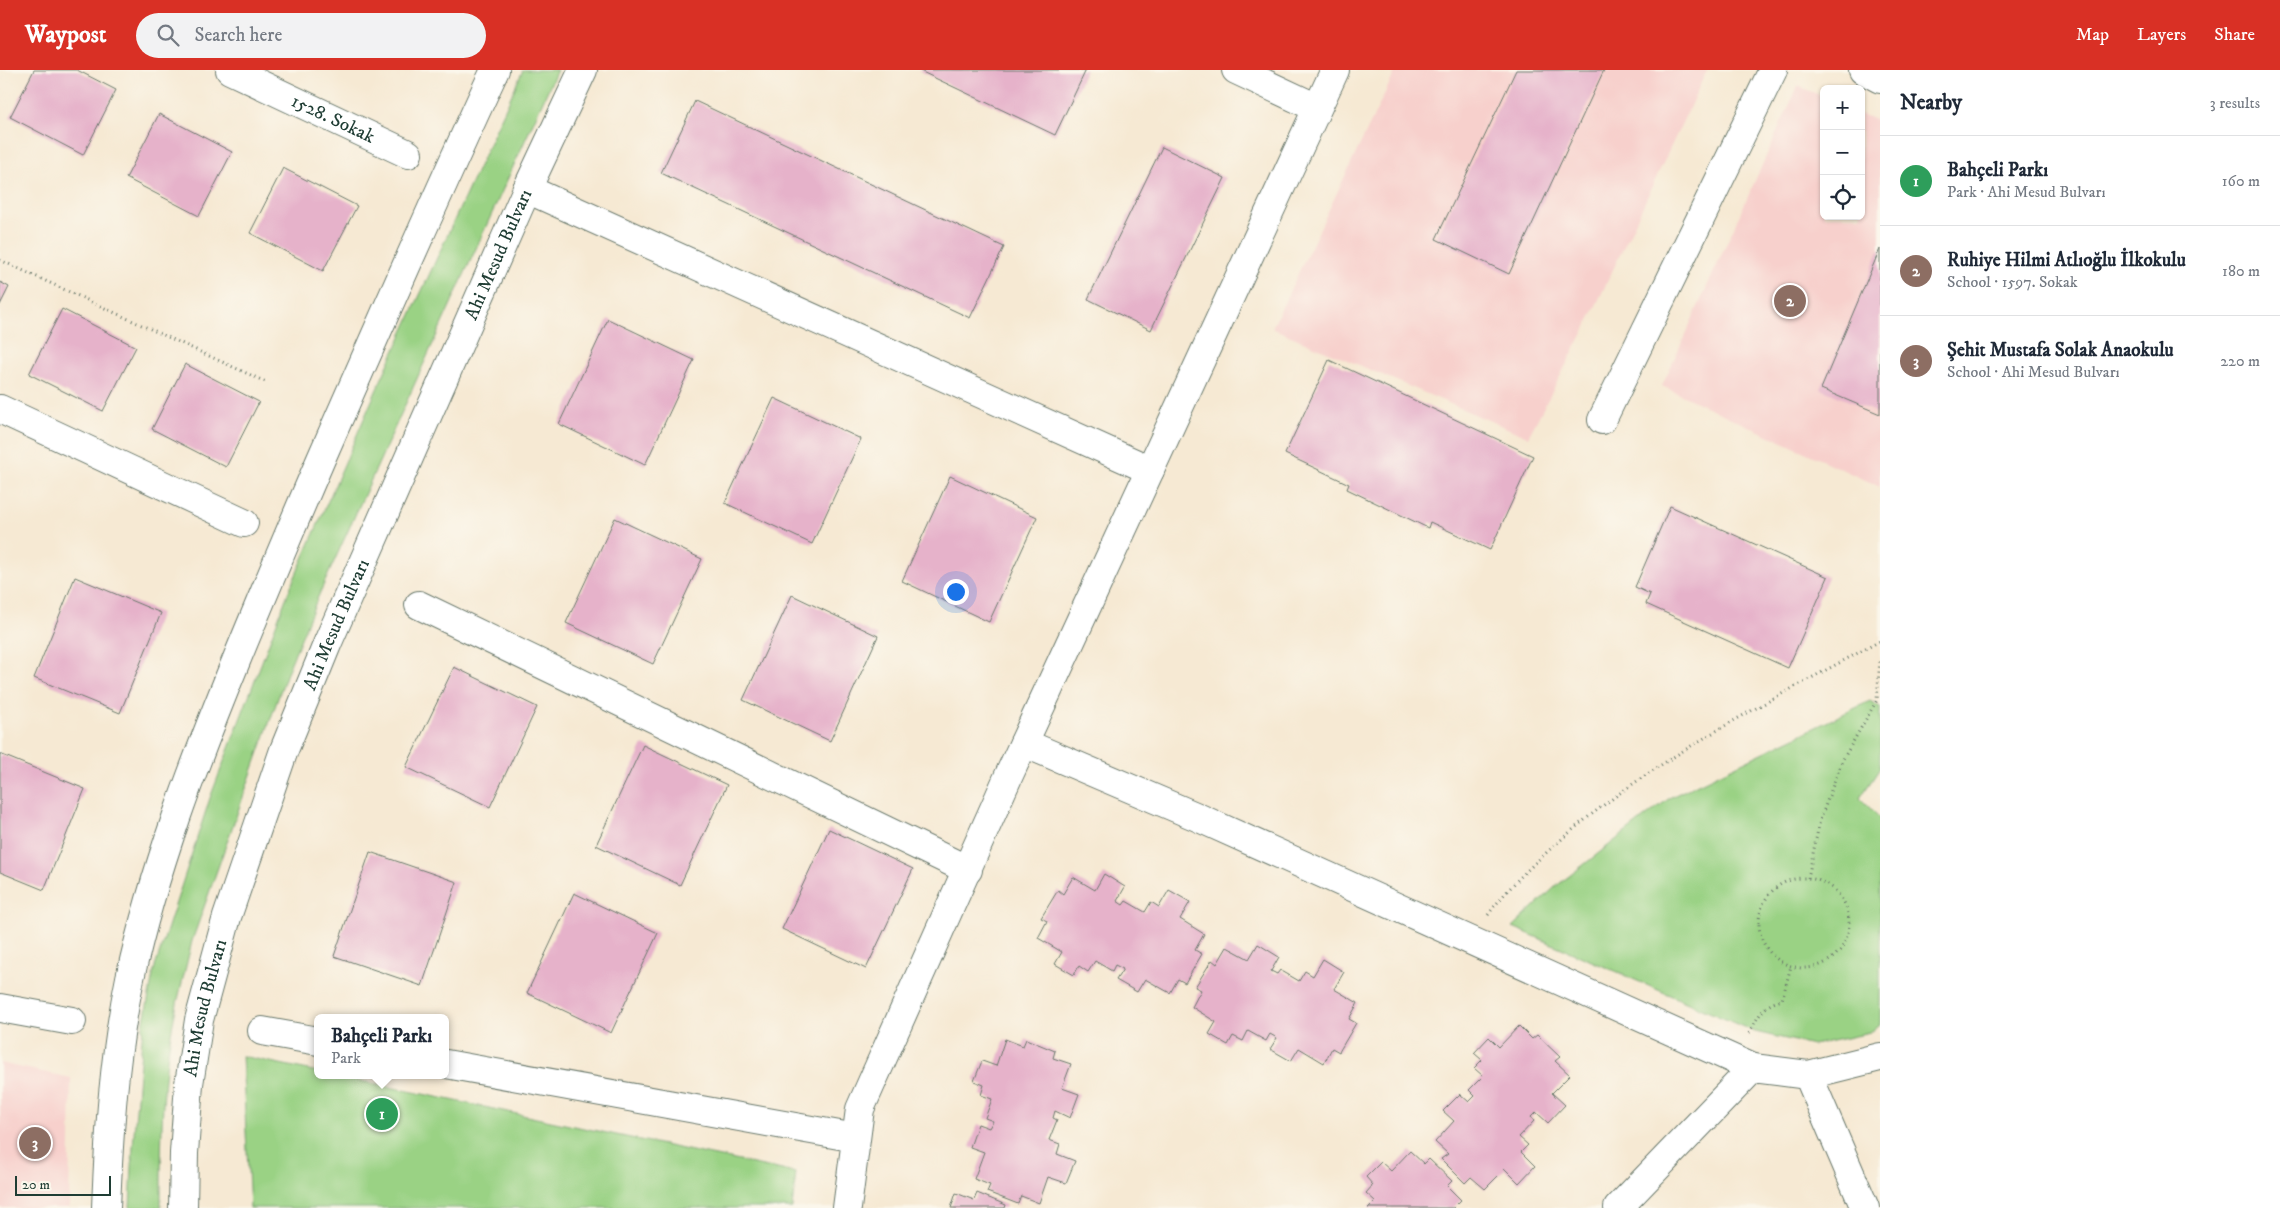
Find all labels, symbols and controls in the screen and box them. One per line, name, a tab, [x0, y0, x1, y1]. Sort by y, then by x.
search box	[136, 13, 486, 58]
text: Waypost	[25, 20, 106, 50]
icon: search	[154, 21, 182, 49]
text: Search here	[194, 24, 282, 47]
text: Map	[2076, 24, 2109, 46]
text: Layers	[2137, 24, 2186, 46]
text: Share	[2214, 24, 2255, 46]
map controls	[1820, 85, 1865, 220]
button: +	[1820, 85, 1865, 130]
street label: 1528. Sokak	[288, 89, 379, 148]
text: Nearby	[1900, 90, 1962, 116]
text: 3 results	[2210, 93, 2260, 113]
button: −	[1820, 130, 1865, 175]
text: Bahçeli Parkı	[1947, 159, 2048, 182]
text: 1	[1913, 171, 1919, 191]
text: 160 m	[2222, 171, 2260, 191]
button: locate	[1820, 175, 1865, 220]
text: Park · Ahi Mesud Bulvarı	[1947, 182, 2106, 202]
street label: Ahi Mesud Bulvarı	[459, 186, 537, 323]
text: Ruhiye Hilmi Atlıoğlu İlkokulu	[1947, 249, 2186, 272]
text: 2	[1912, 261, 1920, 281]
text: 180 m	[2222, 261, 2260, 281]
text: School · 1597. Sokak	[1947, 272, 2078, 292]
pin: 2	[1774, 282, 1806, 320]
text: Şehit Mustafa Solak Anaokulu	[1947, 339, 2174, 362]
text: 3	[1913, 351, 1919, 371]
text: 220 m	[2220, 351, 2260, 371]
text: School · Ahi Mesud Bulvarı	[1947, 362, 2120, 382]
street label: Ahi Mesud Bulvarı	[298, 555, 375, 694]
your location	[943, 579, 969, 605]
street label: Ahi Mesud Bulvarı	[179, 937, 232, 1078]
popup	[314, 1014, 449, 1079]
text: Bahçeli Parkı	[331, 1025, 432, 1048]
text: Park	[331, 1048, 361, 1068]
pin: 1	[366, 1095, 398, 1133]
pin: 3	[19, 1124, 51, 1162]
scale bar	[15, 1173, 111, 1196]
text: 20 m	[22, 1176, 50, 1194]

